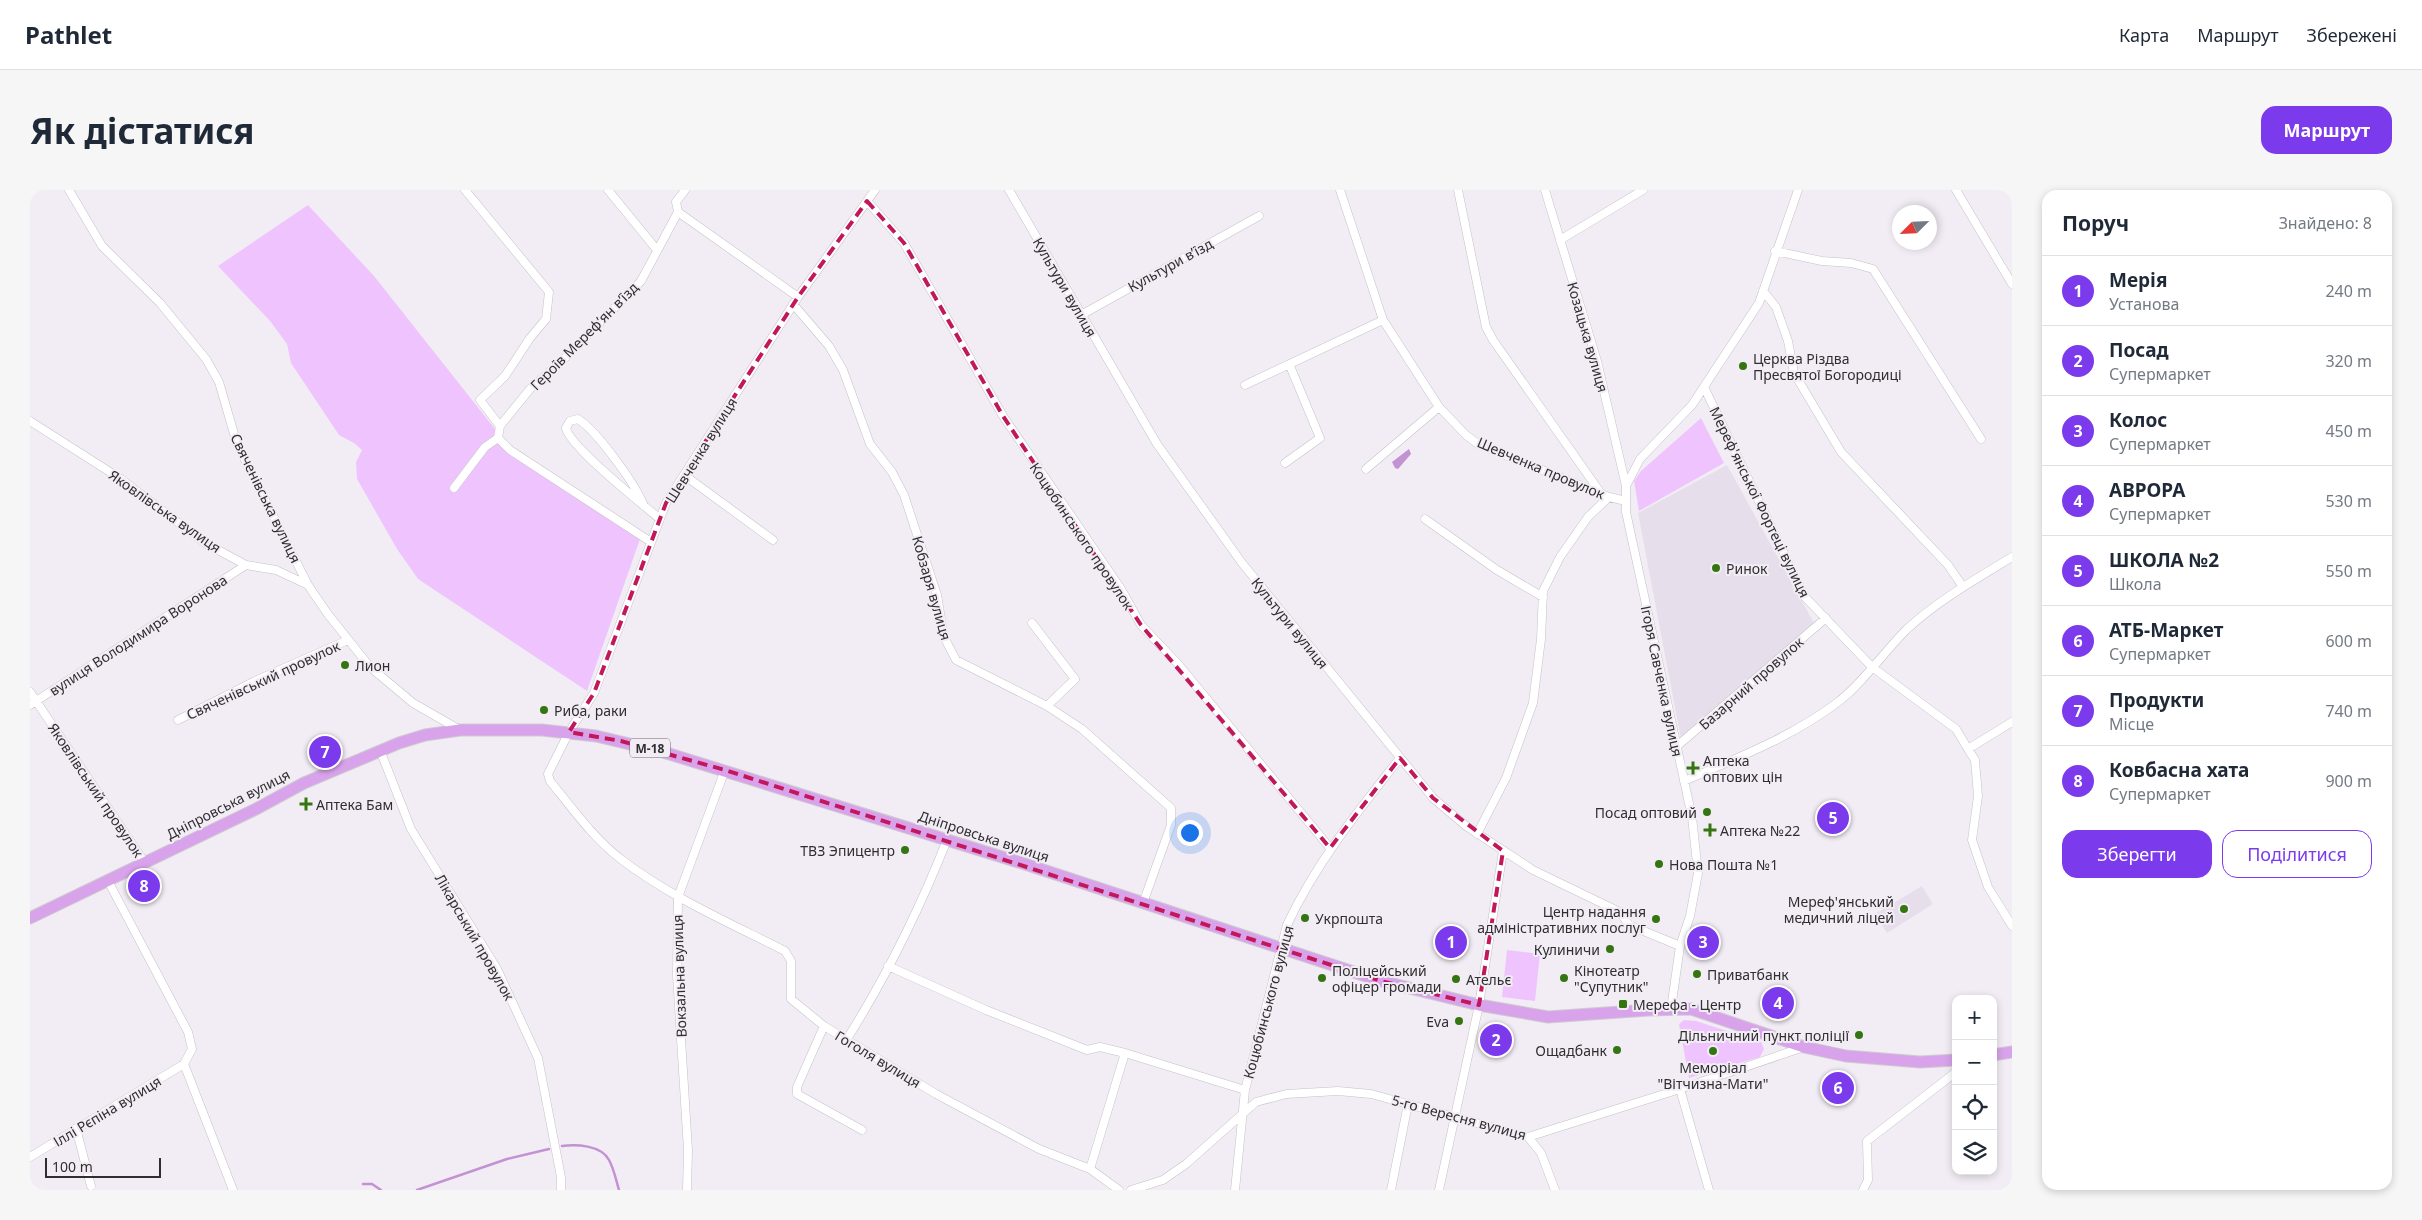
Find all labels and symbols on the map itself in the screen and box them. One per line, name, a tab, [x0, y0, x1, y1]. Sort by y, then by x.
north arrow	[1892, 205, 1937, 250]
street label: Культури вулиця	[1029, 234, 1101, 340]
street label: Культури в’їзд	[1124, 234, 1216, 296]
street label: Героїв Мерефʼян вʼїзд	[526, 278, 642, 394]
street label: Козацька вулиця	[1563, 280, 1613, 394]
place label: Церква Різдва Пресвятої Богородиці	[1753, 349, 1902, 384]
marker: Церква Різдва Пресвятої Богородиці	[1737, 360, 1749, 372]
street label: Шевченка вулиця	[661, 394, 741, 506]
street label: Мереф'янської Фортеці вулиця	[1705, 404, 1815, 600]
street label: Свяченівська вулиця	[226, 430, 306, 566]
street label: Шевченка провулок	[1474, 433, 1608, 504]
street label: Коцюбинського провулок	[1026, 459, 1139, 614]
street label: Яковлівська вулиця	[105, 465, 225, 557]
street label: Кобзаря вулиця	[908, 534, 956, 642]
place label: Ринок	[1726, 559, 1768, 578]
marker: Ринок	[1710, 562, 1722, 574]
street label: вулиця Володимира Воронова	[45, 570, 231, 700]
street label: Культури вулиця	[1247, 573, 1333, 673]
street label: Ігоря Савченка вулиця	[1637, 604, 1687, 758]
street label: Базарний провулок	[1695, 632, 1808, 734]
street label: Свяченівський провулок	[183, 636, 343, 724]
place label: Лион	[355, 656, 390, 675]
marker: Лион	[339, 659, 351, 671]
place label: Риба, раки	[554, 701, 627, 720]
marker: Риба, раки	[538, 704, 550, 716]
street label: Яковлівський провулок	[44, 719, 149, 861]
pin: 7	[309, 733, 341, 771]
road number: М-18	[630, 738, 670, 758]
place label: Аптека оптових цін	[1703, 751, 1783, 786]
marker: Аптека оптових цін	[1687, 762, 1699, 774]
street label: Дніпровська вулиця	[163, 765, 293, 843]
place label: Аптека Бам	[316, 795, 393, 814]
marker: Аптека Бам	[300, 798, 312, 810]
pin: 5	[1817, 799, 1849, 837]
place label: Посад оптовий	[1595, 803, 1697, 822]
street label: Дніпровська вулиця	[916, 806, 1052, 866]
marker: Посад оптовий	[1701, 806, 1713, 818]
your location	[1177, 820, 1203, 846]
place label: Аптека №22	[1720, 821, 1800, 840]
marker: Аптека №22	[1704, 824, 1716, 836]
place label: ТВЗ Эпицентр	[800, 841, 895, 860]
marker: ТВЗ Эпицентр	[899, 844, 911, 856]
place label: Нова Пошта №1	[1669, 855, 1778, 874]
marker: Нова Пошта №1	[1653, 858, 1665, 870]
pin: 8	[128, 867, 160, 905]
street label: Лікарський провулок	[431, 870, 519, 1004]
place label: Мереф'янський медичний ліцей	[1784, 892, 1894, 927]
place label: Центр надання адміністративних послуг	[1477, 902, 1646, 937]
marker: Мереф'янський медичний ліцей	[1898, 903, 1910, 915]
place label: Укрпошта	[1315, 909, 1383, 928]
marker: Укрпошта	[1299, 912, 1311, 924]
marker: Центр надання адміністративних послуг	[1650, 913, 1662, 925]
street label: Вокзальна вулиця	[667, 914, 691, 1038]
street label: Коцюбинського вулиця	[1238, 923, 1298, 1081]
pin: 1	[1435, 923, 1467, 961]
pin: 3	[1687, 923, 1719, 961]
place label: Кулиничи	[1534, 940, 1600, 959]
marker: Кулиничи	[1604, 943, 1616, 955]
place label: Поліцейський офіцер громади	[1332, 961, 1441, 996]
place label: Кінотеатр "Супутник"	[1574, 961, 1648, 996]
place label: Приватбанк	[1707, 965, 1789, 984]
marker: Приватбанк	[1691, 968, 1703, 980]
place label: Ательє	[1466, 970, 1511, 989]
marker: Поліцейський офіцер громади	[1316, 972, 1328, 984]
marker: Кінотеатр "Супутник"	[1558, 972, 1570, 984]
marker: Ательє	[1450, 973, 1462, 985]
pin: 4	[1762, 984, 1794, 1022]
place label: Мерефа - Центр	[1633, 995, 1741, 1014]
marker: Мерефа - Центр	[1617, 998, 1629, 1010]
place label: Eva	[1426, 1012, 1449, 1031]
marker: Eva	[1453, 1015, 1465, 1027]
pin: 2	[1480, 1021, 1512, 1059]
street label: Гоголя вулиця	[832, 1026, 924, 1092]
place label: Дільничний пункт поліції	[1678, 1026, 1849, 1045]
marker: Дільничний пункт поліції	[1853, 1029, 1865, 1041]
place label: Ощадбанк	[1535, 1041, 1608, 1060]
marker: Ощадбанк	[1611, 1044, 1623, 1056]
marker: Меморіал "Вітчизна-Мати"	[1707, 1045, 1719, 1057]
place label: Меморіал "Вітчизна-Мати"	[1658, 1058, 1768, 1093]
pin: 6	[1822, 1069, 1854, 1107]
street label: Іллі Рєпіна вулиця	[49, 1071, 165, 1151]
street label: 5-го Вересня вулиця	[1390, 1090, 1528, 1144]
scale bar	[45, 1155, 161, 1178]

